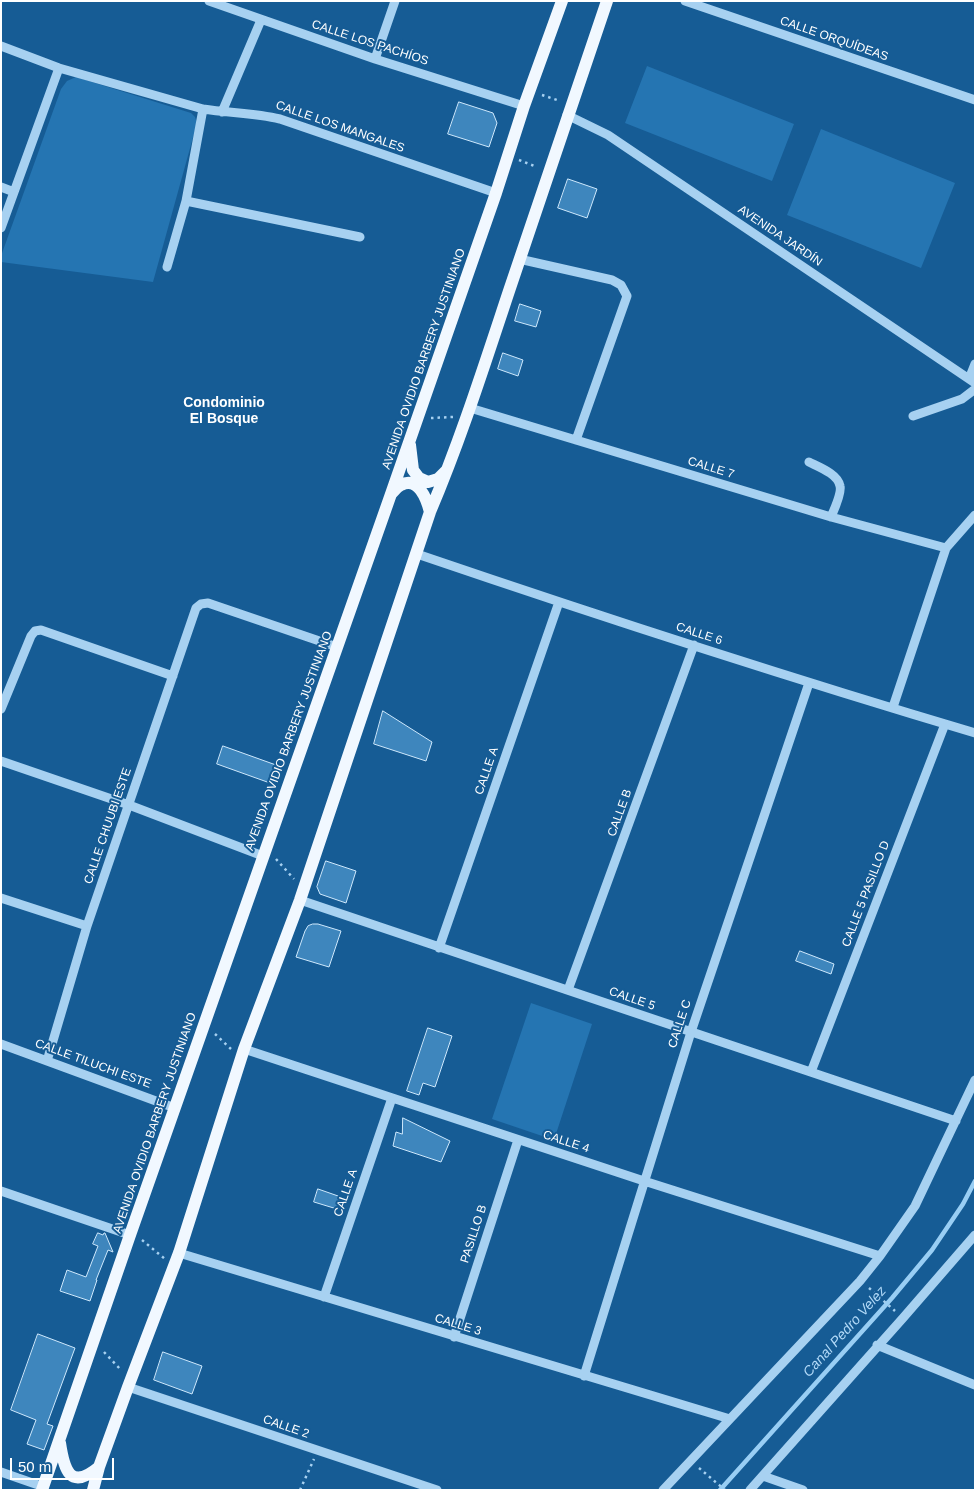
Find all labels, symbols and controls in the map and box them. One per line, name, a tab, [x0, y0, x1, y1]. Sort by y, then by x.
street label: CALLE ORQUÍDEAS	[778, 14, 890, 64]
street label: CALLE LOS PACHÍOS	[310, 17, 430, 69]
street label: CALLE LOS MANGALES	[274, 98, 406, 156]
street label: AVENIDA JARDÍN	[735, 203, 825, 269]
street label: AVENIDA OVIDIO BARBERY JUSTINIANO	[379, 247, 469, 471]
district label: Condominio El Bosque	[183, 395, 265, 428]
street label: CALLE 7	[686, 454, 736, 482]
street label: CALLE 6	[674, 620, 724, 648]
street label: AVENIDA OVIDIO BARBERY JUSTINIANO	[243, 629, 335, 853]
street label: CALLE A	[472, 745, 502, 797]
street label: CALLE CHUUBI ESTE	[81, 766, 135, 886]
street label: CALLE B	[605, 787, 635, 839]
street label: CALLE 5 PASILLO D	[839, 839, 893, 949]
street label: CALLE 5	[607, 984, 657, 1014]
street label: CALLE C	[665, 998, 695, 1050]
street label: AVENIDA OVIDIO BARBERY JUSTINIANO	[110, 1011, 200, 1235]
street label: CALLE TILUCHI ESTE	[33, 1036, 153, 1092]
street label: CALLE 4	[541, 1128, 591, 1156]
street label: CALLE A	[331, 1167, 361, 1219]
street label: PASILLO B	[458, 1203, 490, 1265]
water label: Canal Pedro Velez	[800, 1283, 890, 1381]
street label: CALLE 3	[433, 1311, 483, 1339]
street label: CALLE 2	[261, 1412, 311, 1442]
scale bar	[12, 1448, 116, 1480]
text: 50 m	[18, 1458, 51, 1475]

